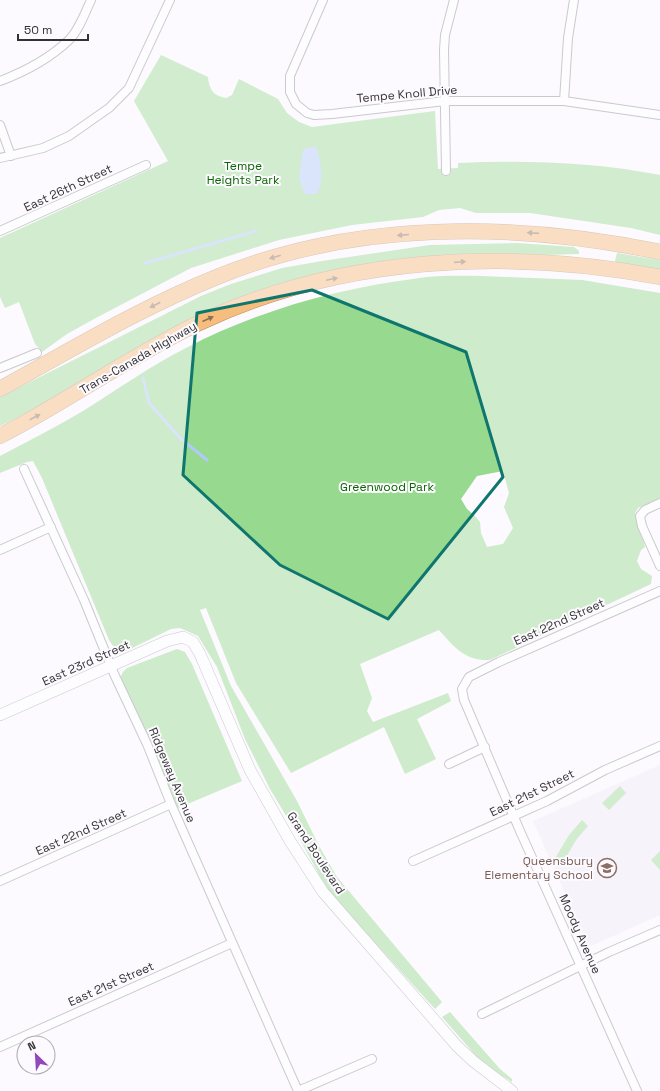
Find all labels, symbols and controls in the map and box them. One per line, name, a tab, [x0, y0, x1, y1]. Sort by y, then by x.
scale bar	[18, 16, 88, 42]
text: 50 m	[24, 22, 52, 38]
street label: Tempe Knoll Drive	[356, 82, 458, 106]
park label: Tempe Heights Park	[207, 158, 280, 188]
street label: East 26th Street	[21, 161, 115, 215]
one-way arrow	[527, 230, 539, 237]
one-way arrow	[397, 231, 409, 238]
one-way arrow	[269, 254, 281, 260]
one-way arrow	[454, 258, 466, 265]
one-way arrow	[326, 275, 338, 281]
one-way arrow	[149, 302, 161, 308]
one-way arrow	[203, 316, 214, 322]
street label: Trans-Canada Highway	[77, 318, 199, 398]
one-way arrow	[29, 414, 40, 421]
park label: Greenwood Park	[340, 479, 434, 495]
street label: East 22nd Street	[511, 595, 607, 649]
street label: East 23rd Street	[40, 636, 132, 690]
street label: Ridgeway Avenue	[145, 725, 199, 825]
street label: East 21st Street	[487, 766, 577, 820]
street label: East 22nd Street	[33, 805, 129, 859]
street label: Grand Boulevard	[283, 809, 349, 897]
place label: Queensbury Elementary School	[485, 853, 593, 883]
school or university icon: Queensbury Elementary School	[596, 857, 618, 879]
street label: Moody Avenue	[555, 892, 605, 976]
street label: East 21st Street	[66, 958, 156, 1010]
north arrow	[16, 1035, 56, 1075]
text: N	[25, 1038, 38, 1054]

